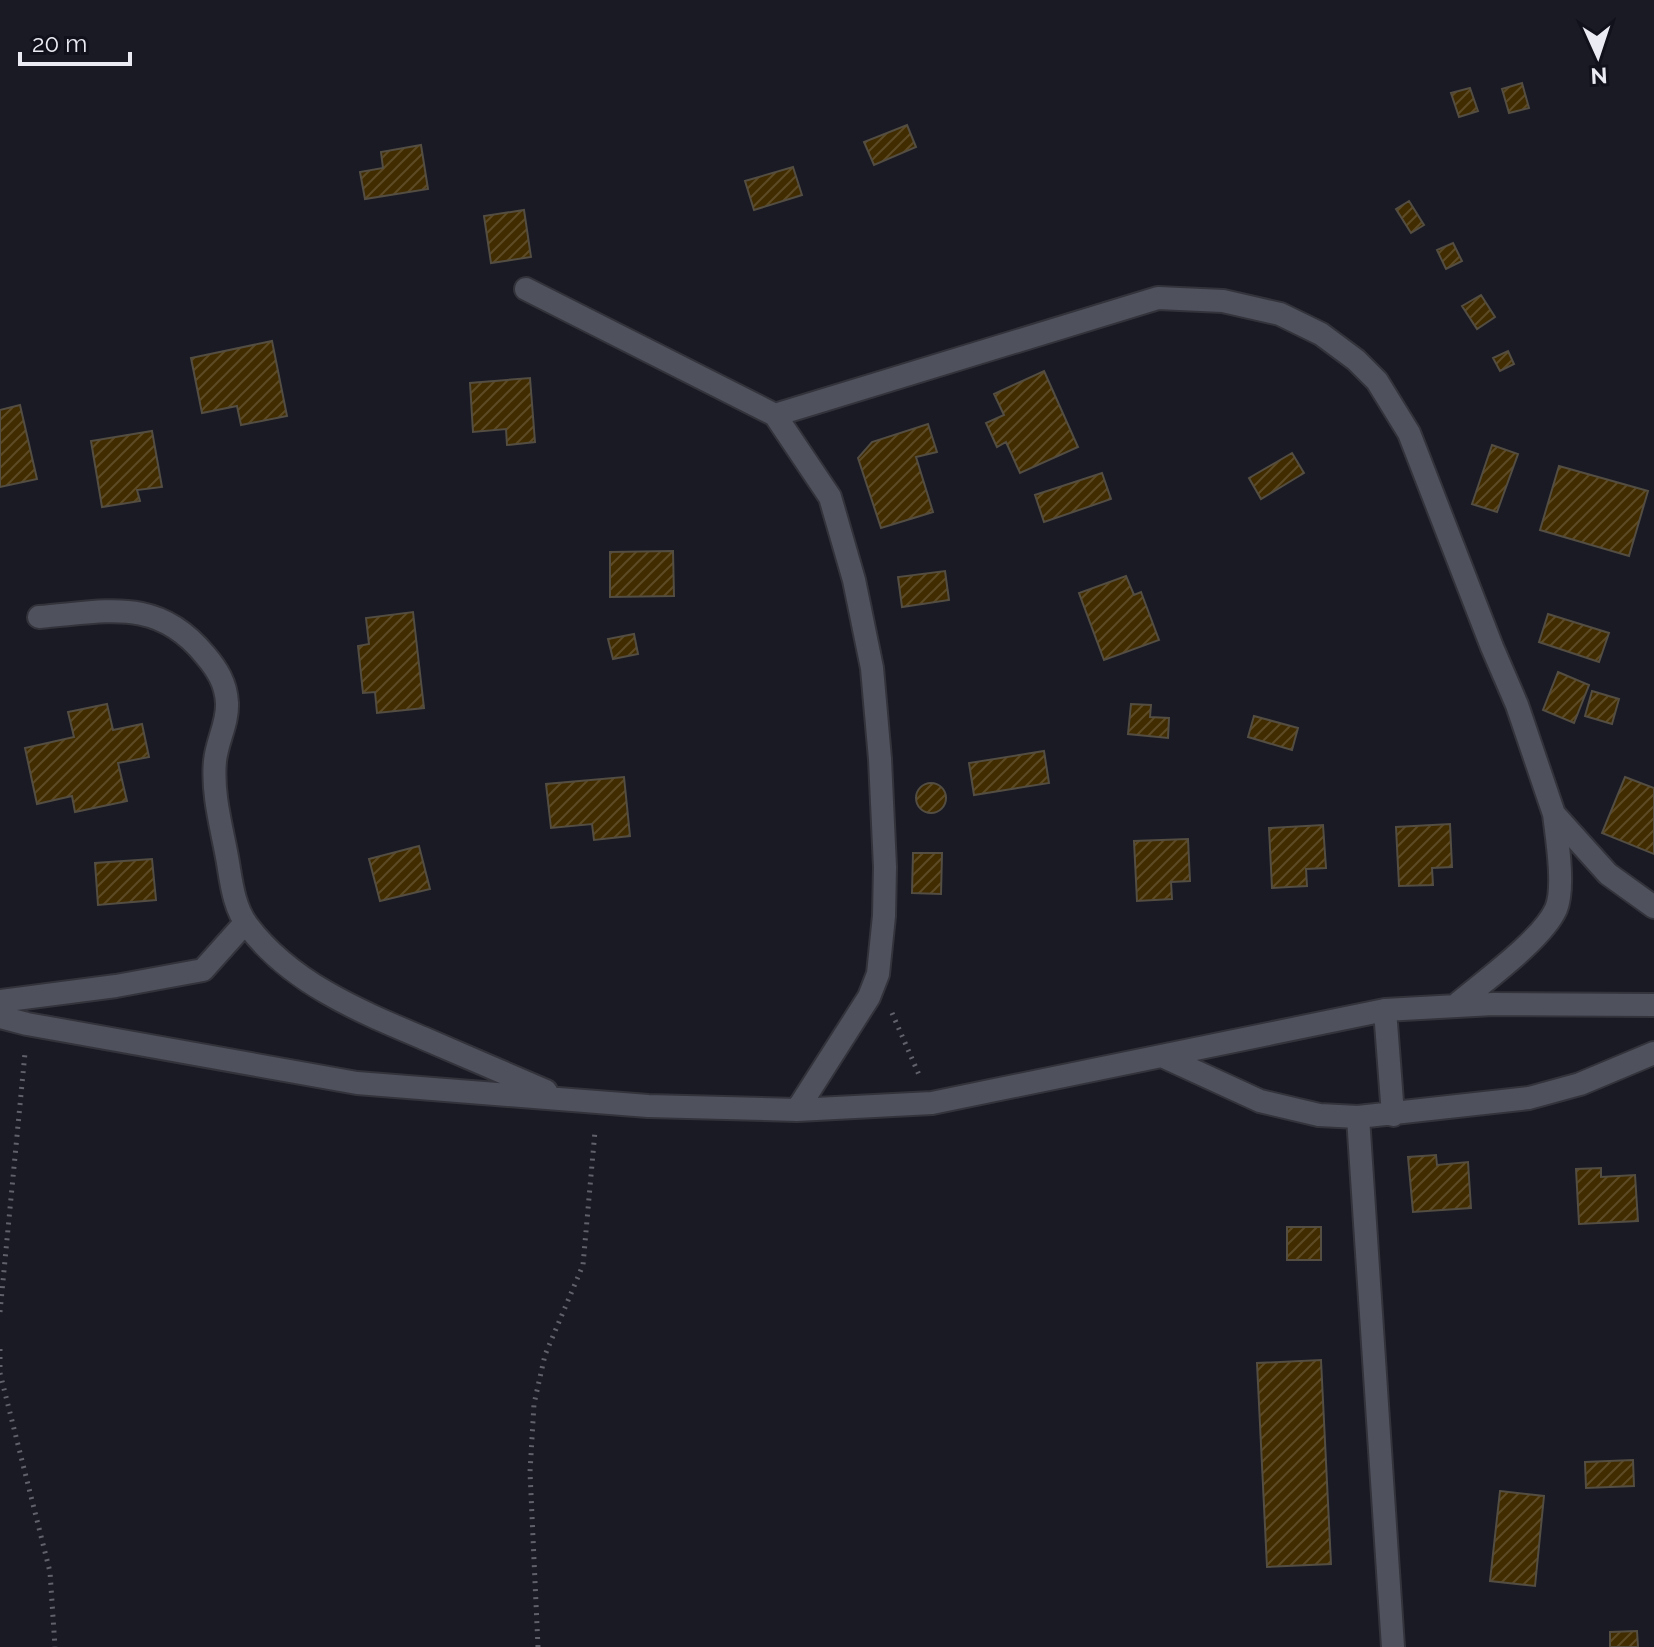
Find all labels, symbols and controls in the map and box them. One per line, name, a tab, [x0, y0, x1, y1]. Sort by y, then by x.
scale bar	[20, 16, 130, 66]
north arrow	[1558, 16, 1638, 96]
text: 20 m	[32, 29, 87, 58]
text: N	[1590, 63, 1608, 89]

